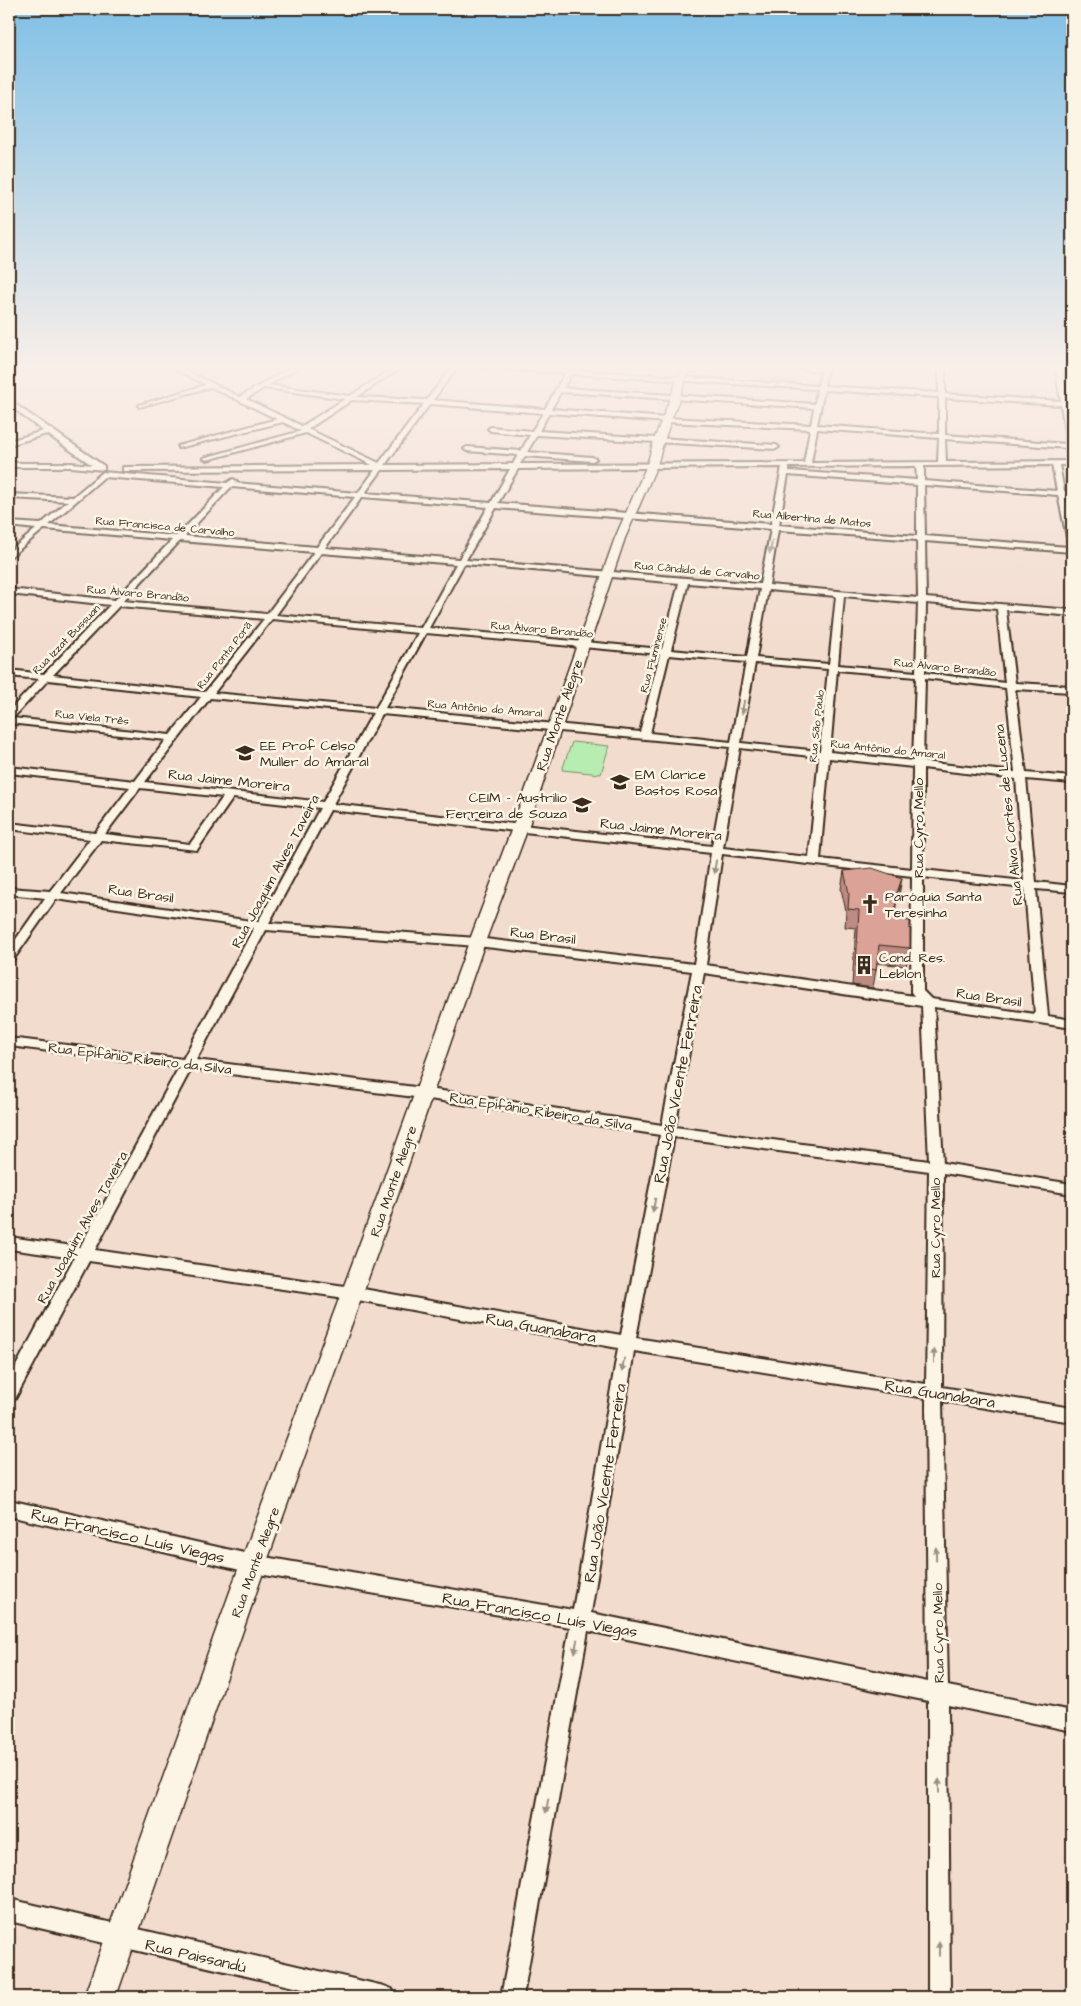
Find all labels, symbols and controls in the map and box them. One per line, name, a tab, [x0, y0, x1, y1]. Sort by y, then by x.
street label: Rua Albertina de Matos	[752, 506, 872, 531]
street label: Rua Francisca de Carvalho	[95, 513, 236, 540]
one-way arrow	[767, 540, 775, 555]
street label: Rua Cândido de Carvalho	[634, 558, 761, 584]
street label: Rua Álvaro Brandão	[86, 582, 191, 606]
street label: Rua Izzat Bussuan	[29, 601, 104, 677]
street label: Rua Fluminense	[636, 616, 671, 694]
street label: Rua Ponta Porã	[193, 618, 256, 692]
street label: Rua Álvaro Brandão	[490, 618, 595, 642]
street label: Rua Álvaro Brandão	[893, 655, 998, 680]
street label: Rua Monte Alegre	[532, 657, 588, 774]
street label: Rua São Paulo	[805, 688, 828, 763]
street label: Rua Antônio do Amaral	[427, 696, 543, 721]
one-way arrow	[739, 700, 747, 716]
street label: Rua Viela Três	[54, 706, 130, 729]
street label: Rua Aliva Cortes de Lucena	[990, 723, 1028, 907]
place label: EE Prof Celso Muller do Amaral	[260, 736, 369, 772]
street label: Rua Antônio do Amaral	[830, 736, 946, 763]
school or university icon: EE Prof Celso Muller do Amaral	[234, 742, 256, 764]
street label: Rua Jaime Moreira	[167, 765, 291, 797]
place label: EM Clarice Bastos Rosa	[635, 765, 717, 801]
school or university icon: EM Clarice Bastos Rosa	[609, 771, 631, 793]
street label: Rua Cyro Mello	[909, 778, 929, 878]
place label: CEIM - Austrilio Ferreira de Souza	[446, 788, 567, 824]
street label: Rua Joaquim Alves Taveira	[227, 791, 325, 952]
school or university icon: CEIM - Austrilio Ferreira de Souza	[571, 794, 593, 816]
street label: Rua Jaime Moreira	[599, 814, 723, 846]
one-way arrow	[710, 860, 718, 876]
street label: Rua Brasil	[107, 879, 175, 908]
place label: Paróquia Santa Teresinha	[885, 887, 982, 923]
church icon: Paróquia Santa Teresinha	[859, 893, 881, 915]
street label: Rua Brasil	[509, 922, 577, 950]
place label: Cond. Res. Leblon	[879, 948, 945, 984]
building icon: Cond. Res. Leblon	[853, 954, 875, 976]
street label: Rua João Vicente Ferreira	[648, 983, 708, 1185]
street label: Rua Brasil	[955, 983, 1023, 1012]
street label: Rua Epifânio Ribeiro da Silva	[47, 1038, 233, 1080]
street label: Rua Epifânio Ribeiro da Silva	[448, 1088, 634, 1136]
street label: Rua Monte Alegre	[366, 1123, 422, 1240]
street label: Rua Joaquim Alves Taveira	[33, 1148, 133, 1307]
street label: Rua Cyro Mello	[926, 1178, 946, 1278]
one-way arrow	[649, 1198, 657, 1214]
street label: Rua Guanabara	[484, 1307, 598, 1349]
one-way arrow	[930, 1348, 938, 1364]
one-way arrow	[619, 1357, 627, 1373]
street label: Rua Guanabara	[883, 1374, 997, 1414]
street label: Rua João Vicente Ferreira	[578, 1382, 632, 1584]
street label: Rua Francisco Luís Viegas	[29, 1503, 227, 1570]
street label: Rua Monte Alegre	[227, 1504, 285, 1620]
one-way arrow	[932, 1545, 940, 1561]
street label: Rua Cyro Mello	[928, 1583, 950, 1683]
street label: Rua Francisco Luís Viegas	[440, 1587, 639, 1644]
one-way arrow	[572, 1638, 580, 1654]
one-way arrow	[935, 1778, 943, 1794]
one-way arrow	[542, 1798, 550, 1814]
street label: Rua Paissandú	[143, 1934, 249, 1978]
one-way arrow	[935, 1940, 943, 1956]

